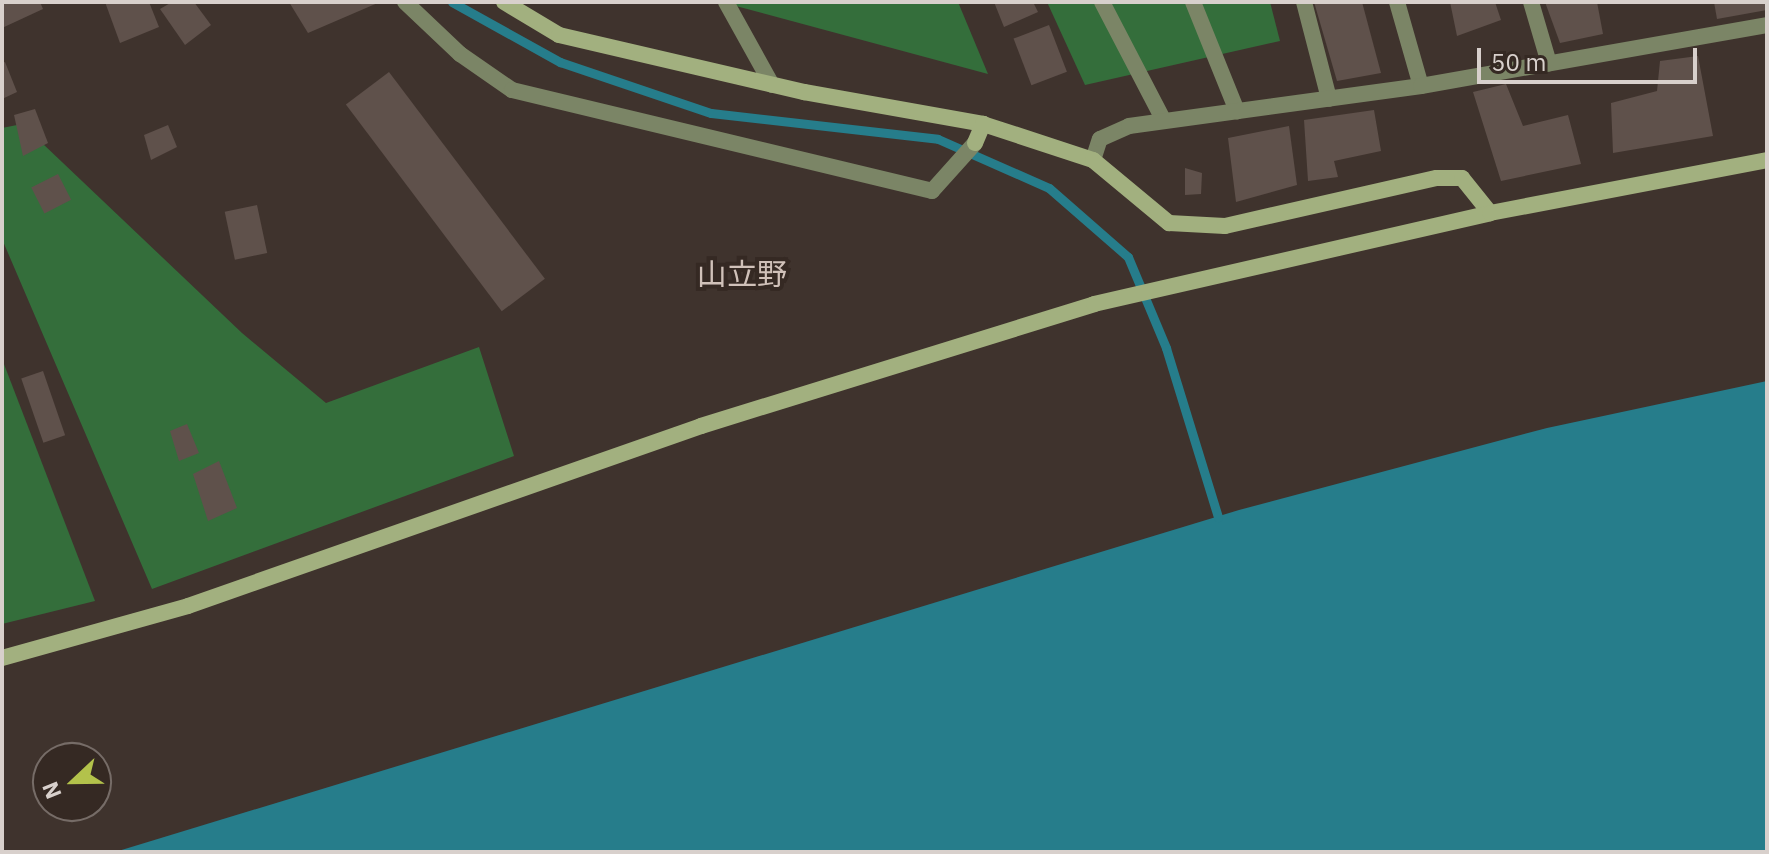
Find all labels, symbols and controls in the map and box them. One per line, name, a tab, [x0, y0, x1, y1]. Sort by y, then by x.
scale bar	[1481, 32, 1701, 82]
text: 50 m	[1491, 46, 1546, 78]
district label: 山立野	[697, 256, 787, 292]
north arrow	[32, 742, 112, 822]
text: N	[35, 778, 68, 803]

